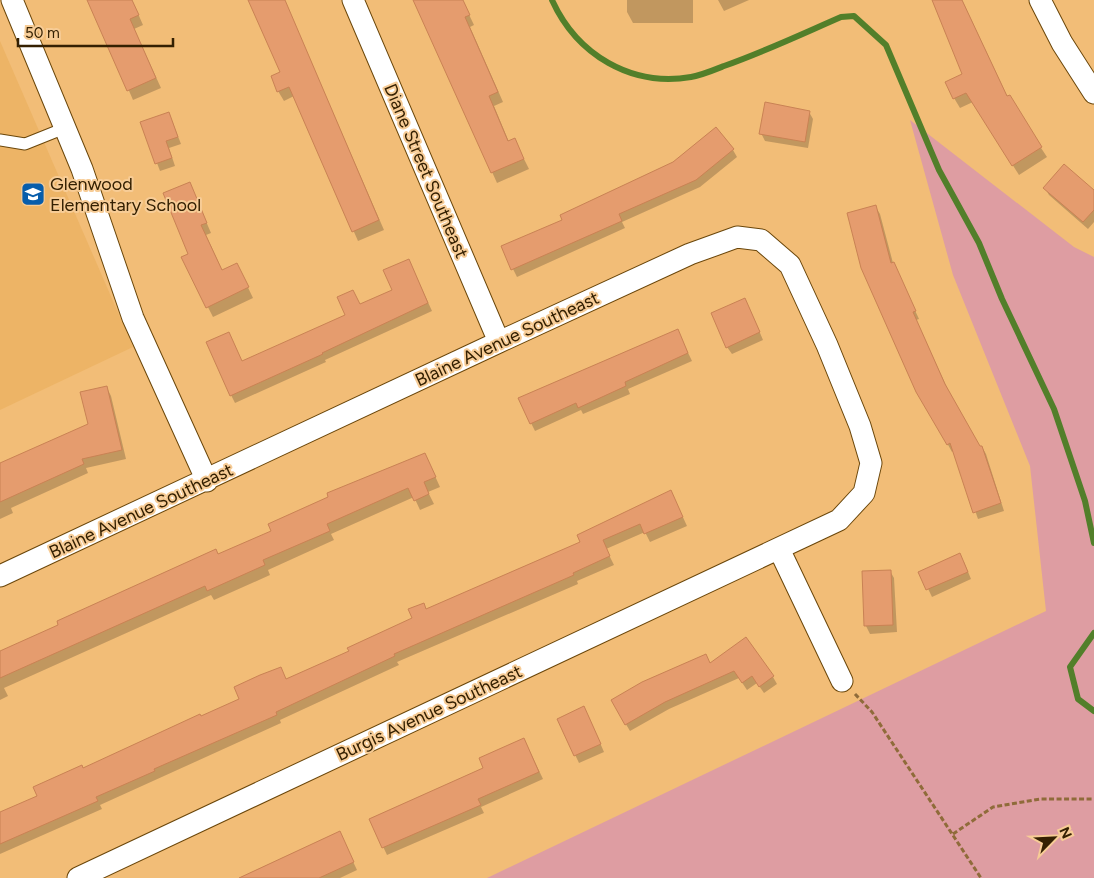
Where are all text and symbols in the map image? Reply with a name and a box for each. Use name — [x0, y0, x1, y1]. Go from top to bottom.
scale bar — [18, 15, 172, 47]
text: 50 m — [25, 24, 60, 42]
street label: Diane Street Southeast — [379, 80, 473, 262]
place label: Glenwood Elementary School — [50, 173, 201, 216]
school or university icon: Glenwood Elementary School — [20, 181, 46, 207]
street label: Blaine Avenue Southeast — [411, 287, 603, 391]
street label: Blaine Avenue Southeast — [45, 459, 237, 563]
street label: Burgis Avenue Southeast — [333, 660, 526, 766]
north arrow — [1029, 813, 1079, 863]
text: N — [1055, 825, 1075, 841]

